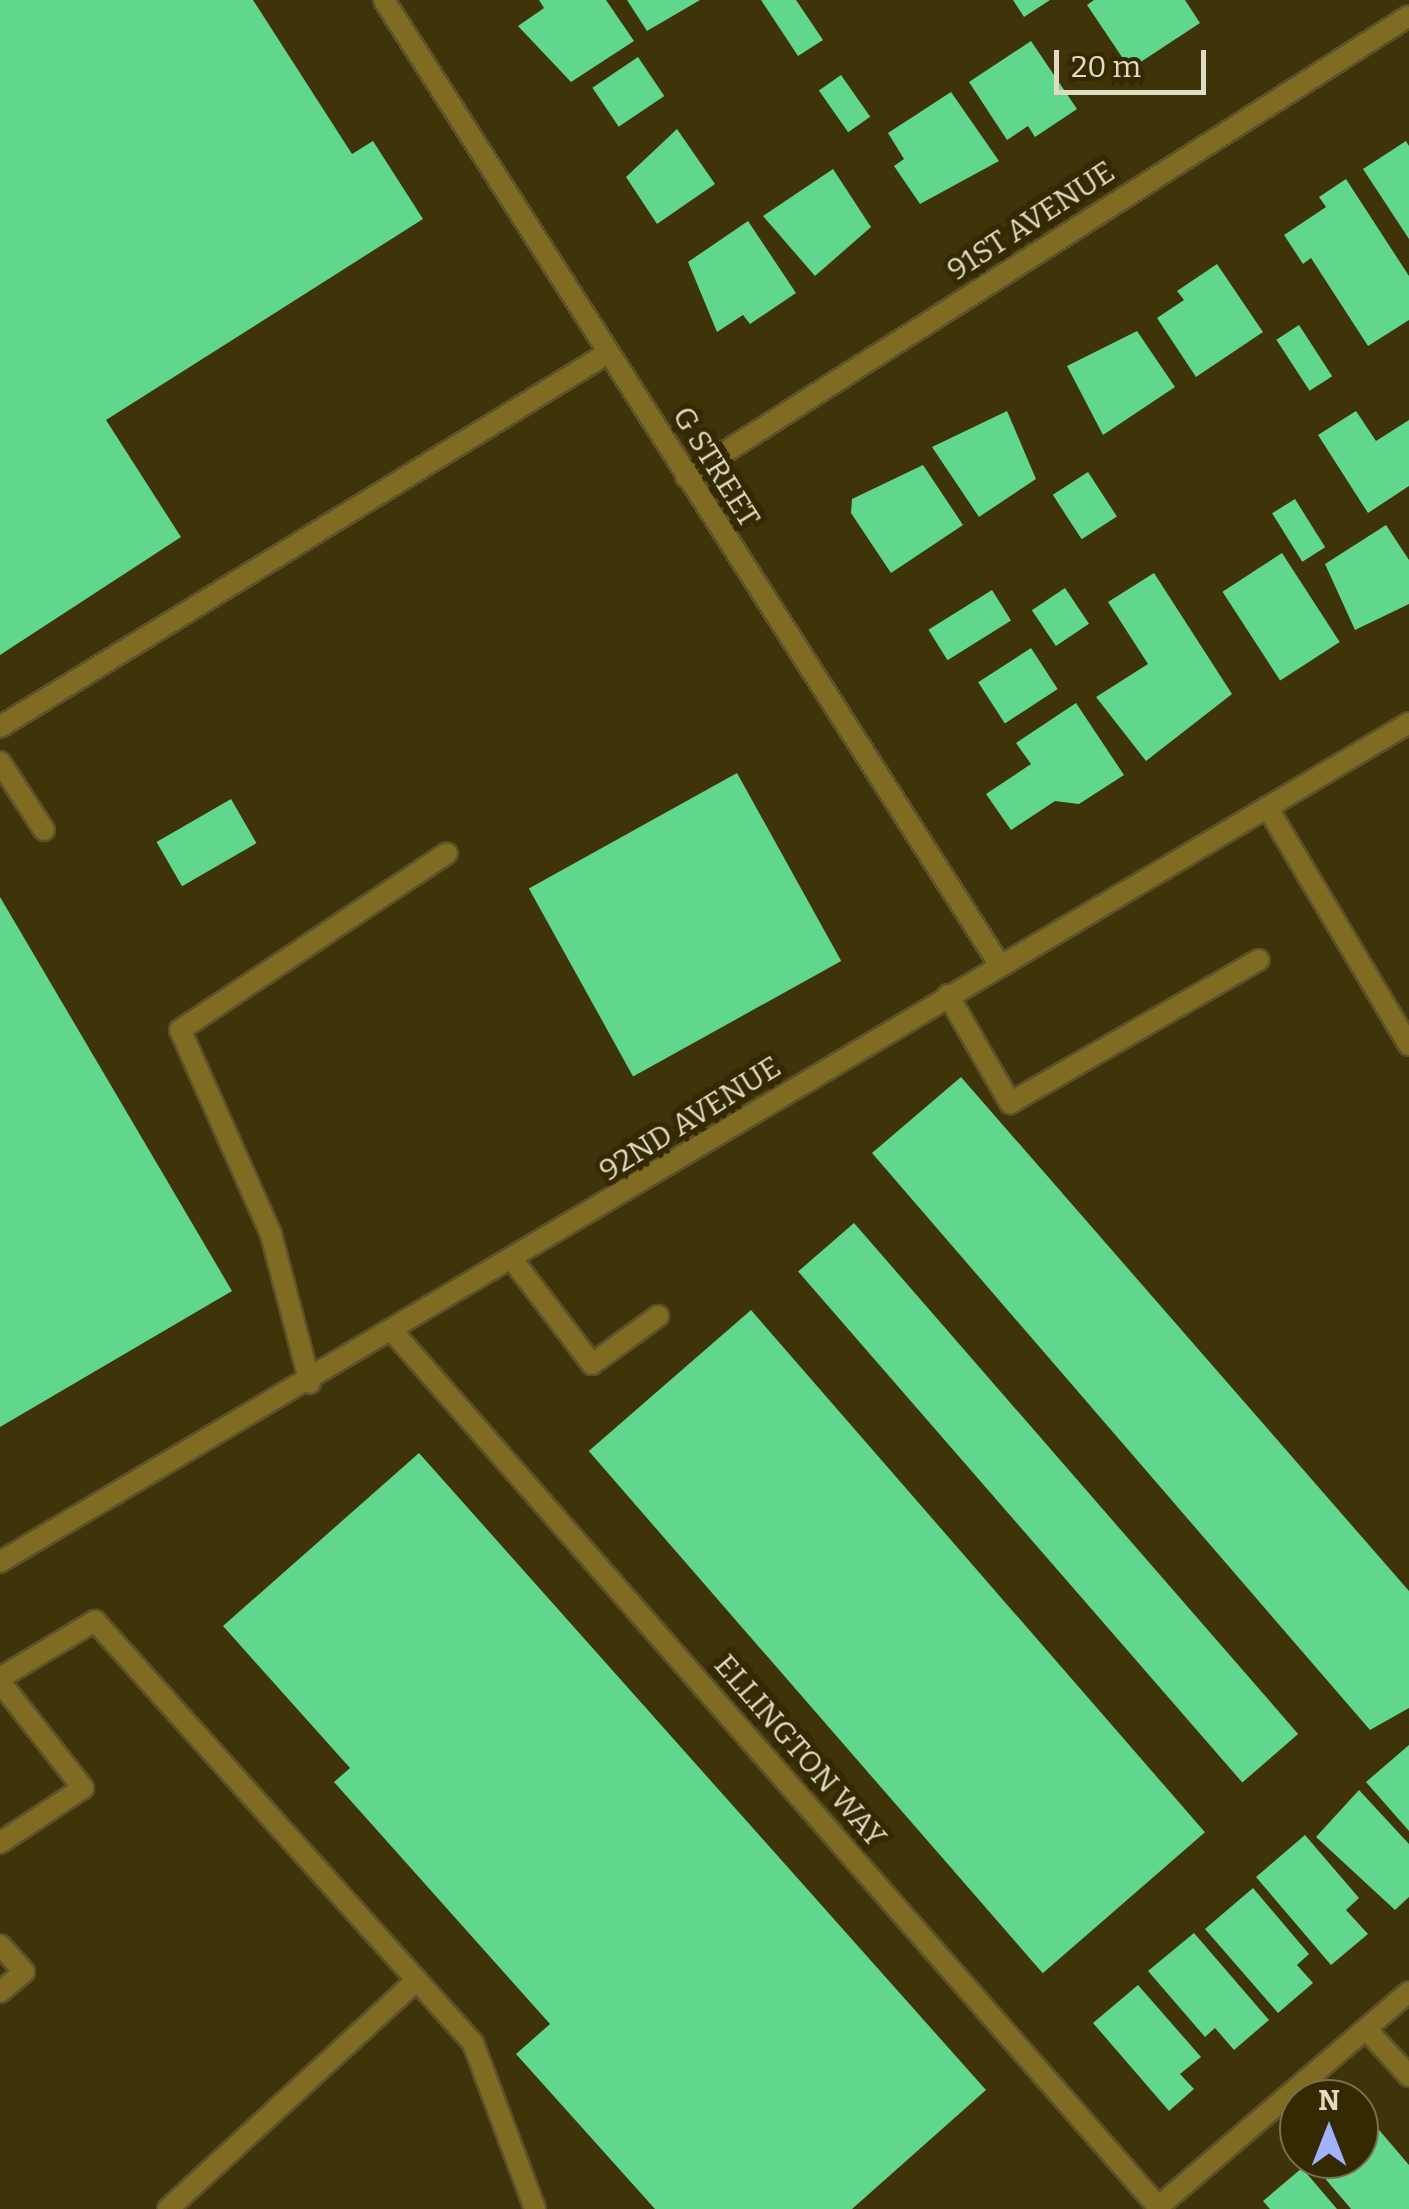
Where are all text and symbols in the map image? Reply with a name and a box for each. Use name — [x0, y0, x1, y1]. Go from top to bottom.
scale bar — [1059, 30, 1212, 92]
text: 20 m — [1071, 49, 1141, 85]
street label: 91ST AVENUE — [941, 154, 1121, 288]
street label: G STREET — [665, 400, 767, 534]
street label: 92ND AVENUE — [593, 1049, 787, 1189]
street label: ELLINGTON WAY — [707, 1647, 893, 1855]
north arrow — [1279, 2079, 1379, 2179]
text: N — [1318, 2084, 1340, 2117]

